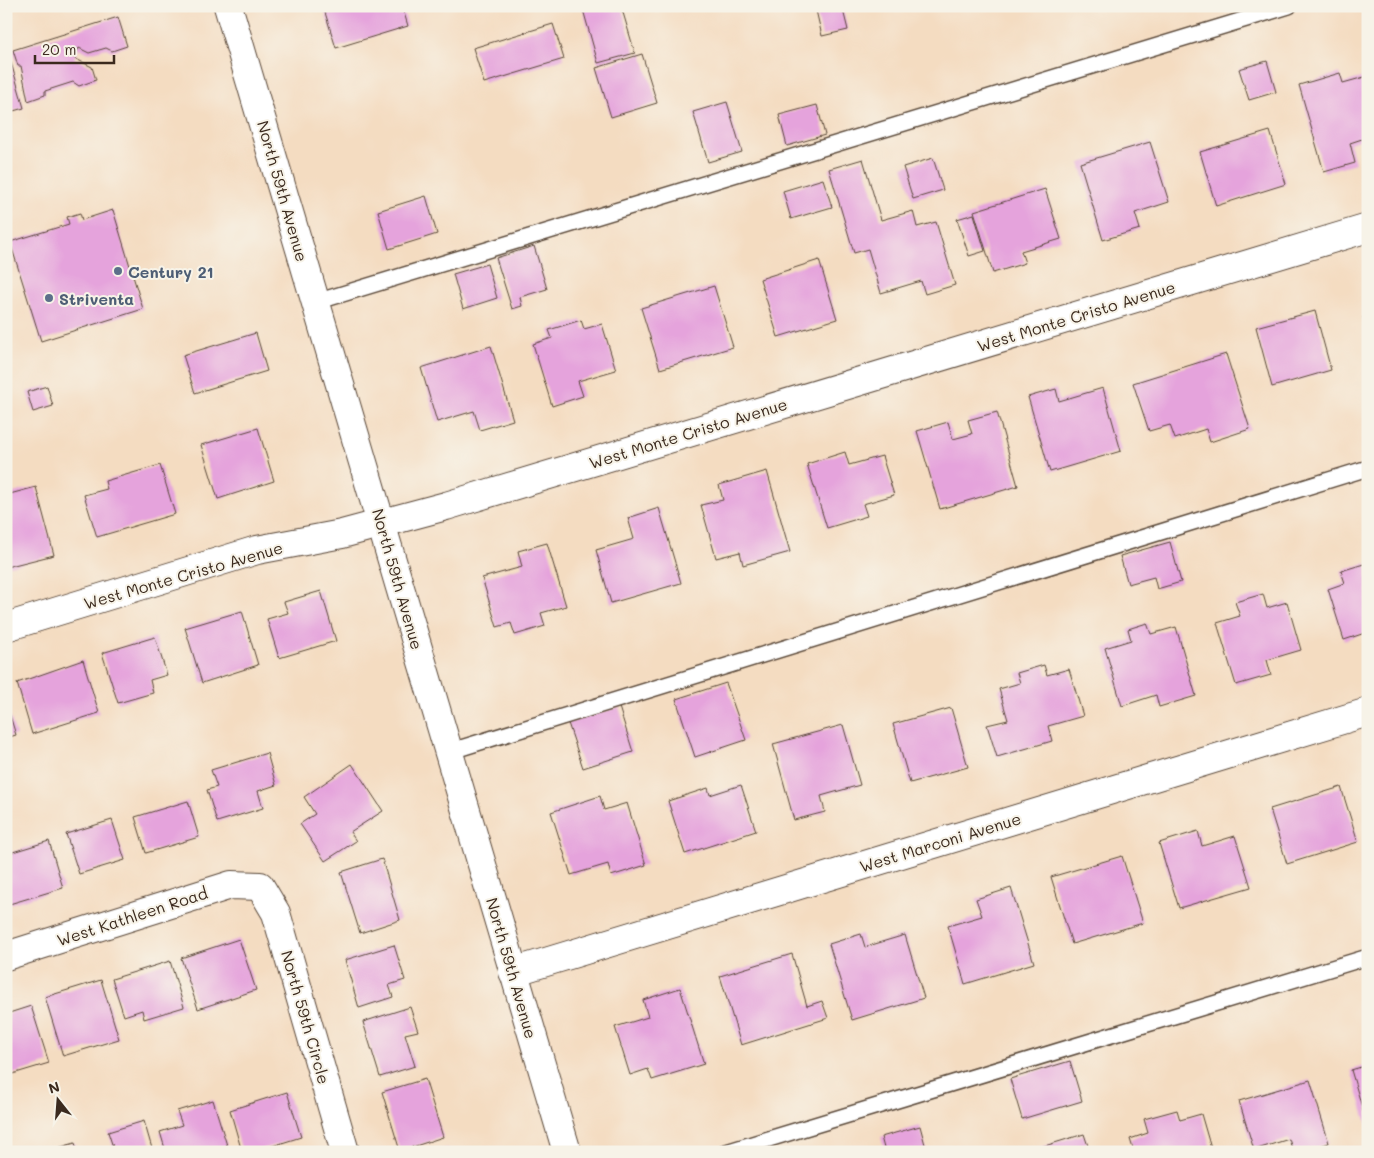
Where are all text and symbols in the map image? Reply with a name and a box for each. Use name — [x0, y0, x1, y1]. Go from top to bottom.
scale bar — [35, 32, 114, 64]
text: 20 m — [42, 39, 76, 59]
street label: North 59th Avenue — [253, 118, 313, 264]
place label: Century 21 — [128, 261, 214, 282]
marker: Century 21 — [112, 265, 124, 277]
street label: West Monte Cristo Avenue — [974, 276, 1178, 356]
place label: Striventa — [59, 288, 134, 309]
marker: Striventa — [43, 292, 55, 304]
street label: West Monte Cristo Avenue — [586, 393, 790, 473]
street label: North 59th Avenue — [368, 506, 428, 652]
street label: West Monte Cristo Avenue — [81, 536, 285, 614]
street label: West Marconi Avenue — [857, 807, 1023, 877]
street label: West Kathleen Road — [54, 882, 210, 950]
street label: North 59th Avenue — [482, 895, 542, 1041]
street label: North 59th Circle — [277, 948, 335, 1086]
north arrow — [32, 1076, 82, 1126]
text: N — [46, 1076, 62, 1098]

